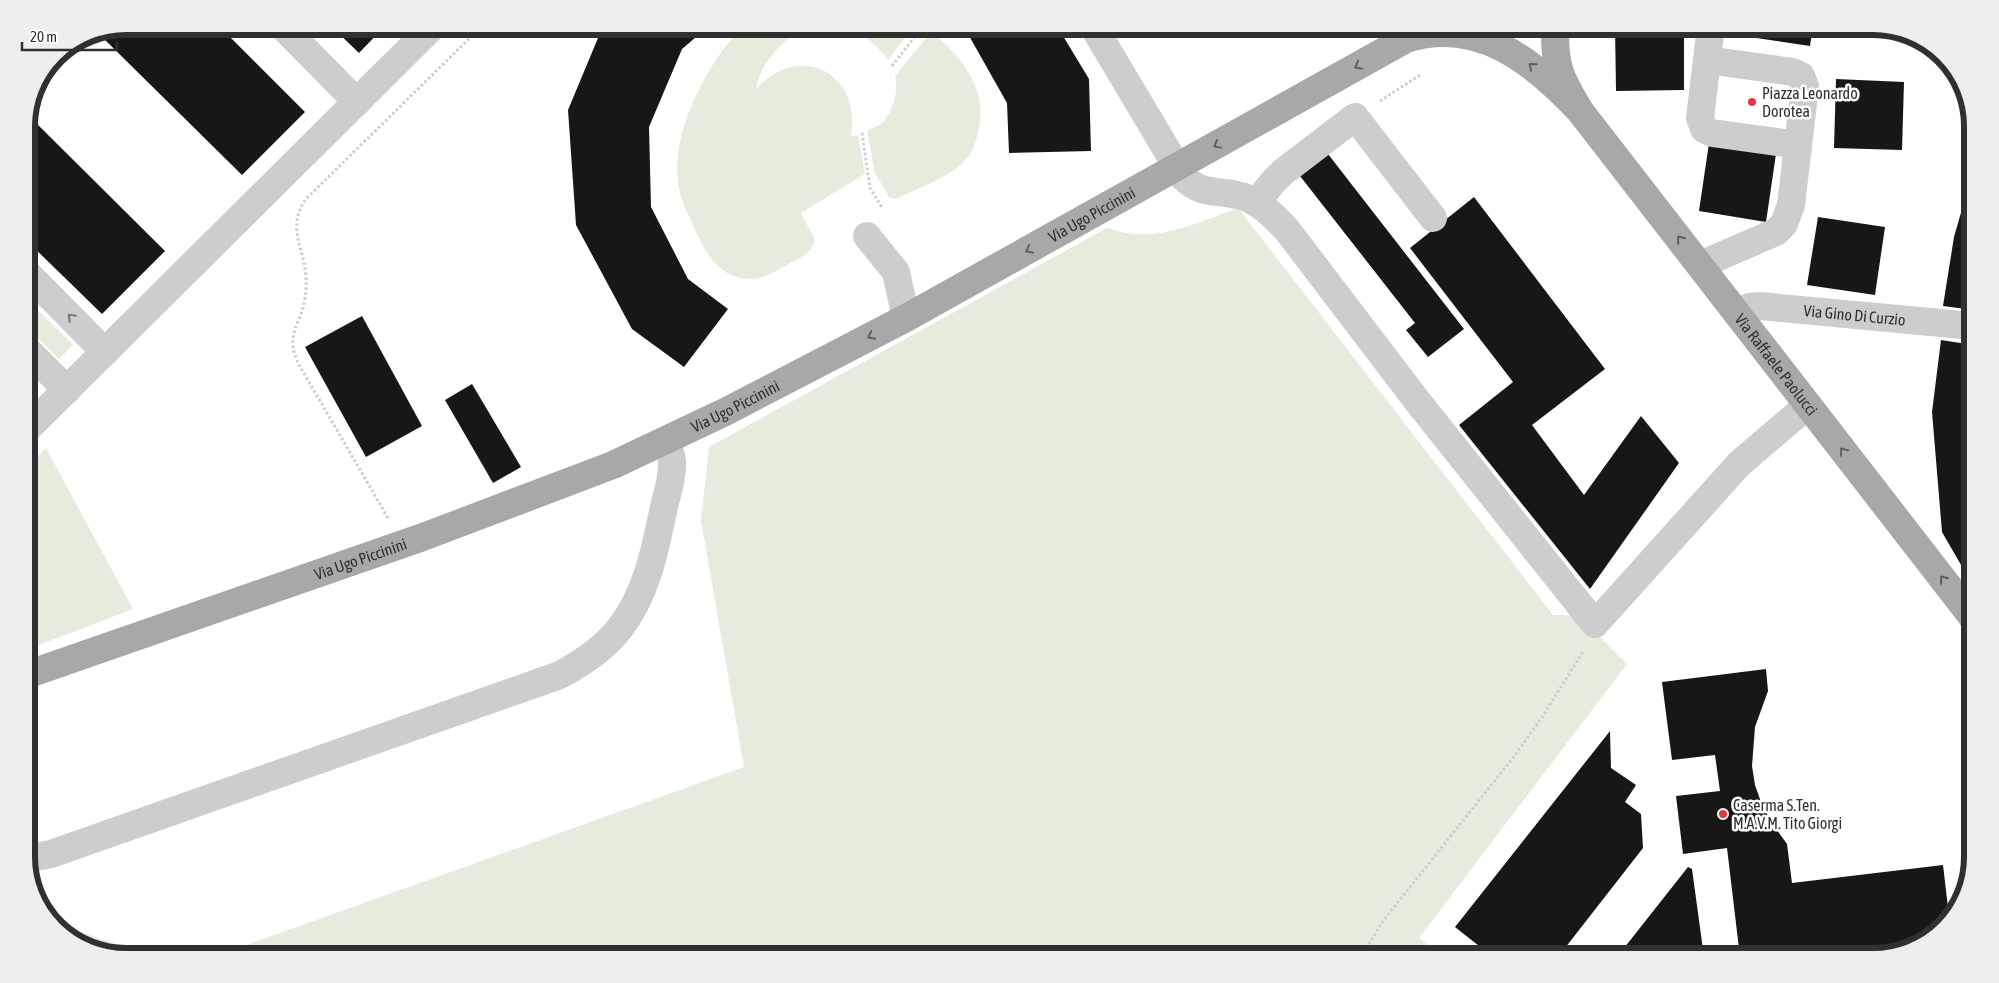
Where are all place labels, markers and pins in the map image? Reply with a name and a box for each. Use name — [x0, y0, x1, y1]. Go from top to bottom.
place label: Piazza Leonardo Dorotea — [1762, 84, 1858, 120]
marker: Piazza Leonardo Dorotea — [1746, 96, 1758, 108]
place label: Caserma S.Ten. M.A.V.M. Tito Giorgi — [1733, 796, 1842, 833]
marker: Caserma S.Ten. M.A.V.M. Tito Giorgi — [1717, 808, 1729, 820]

